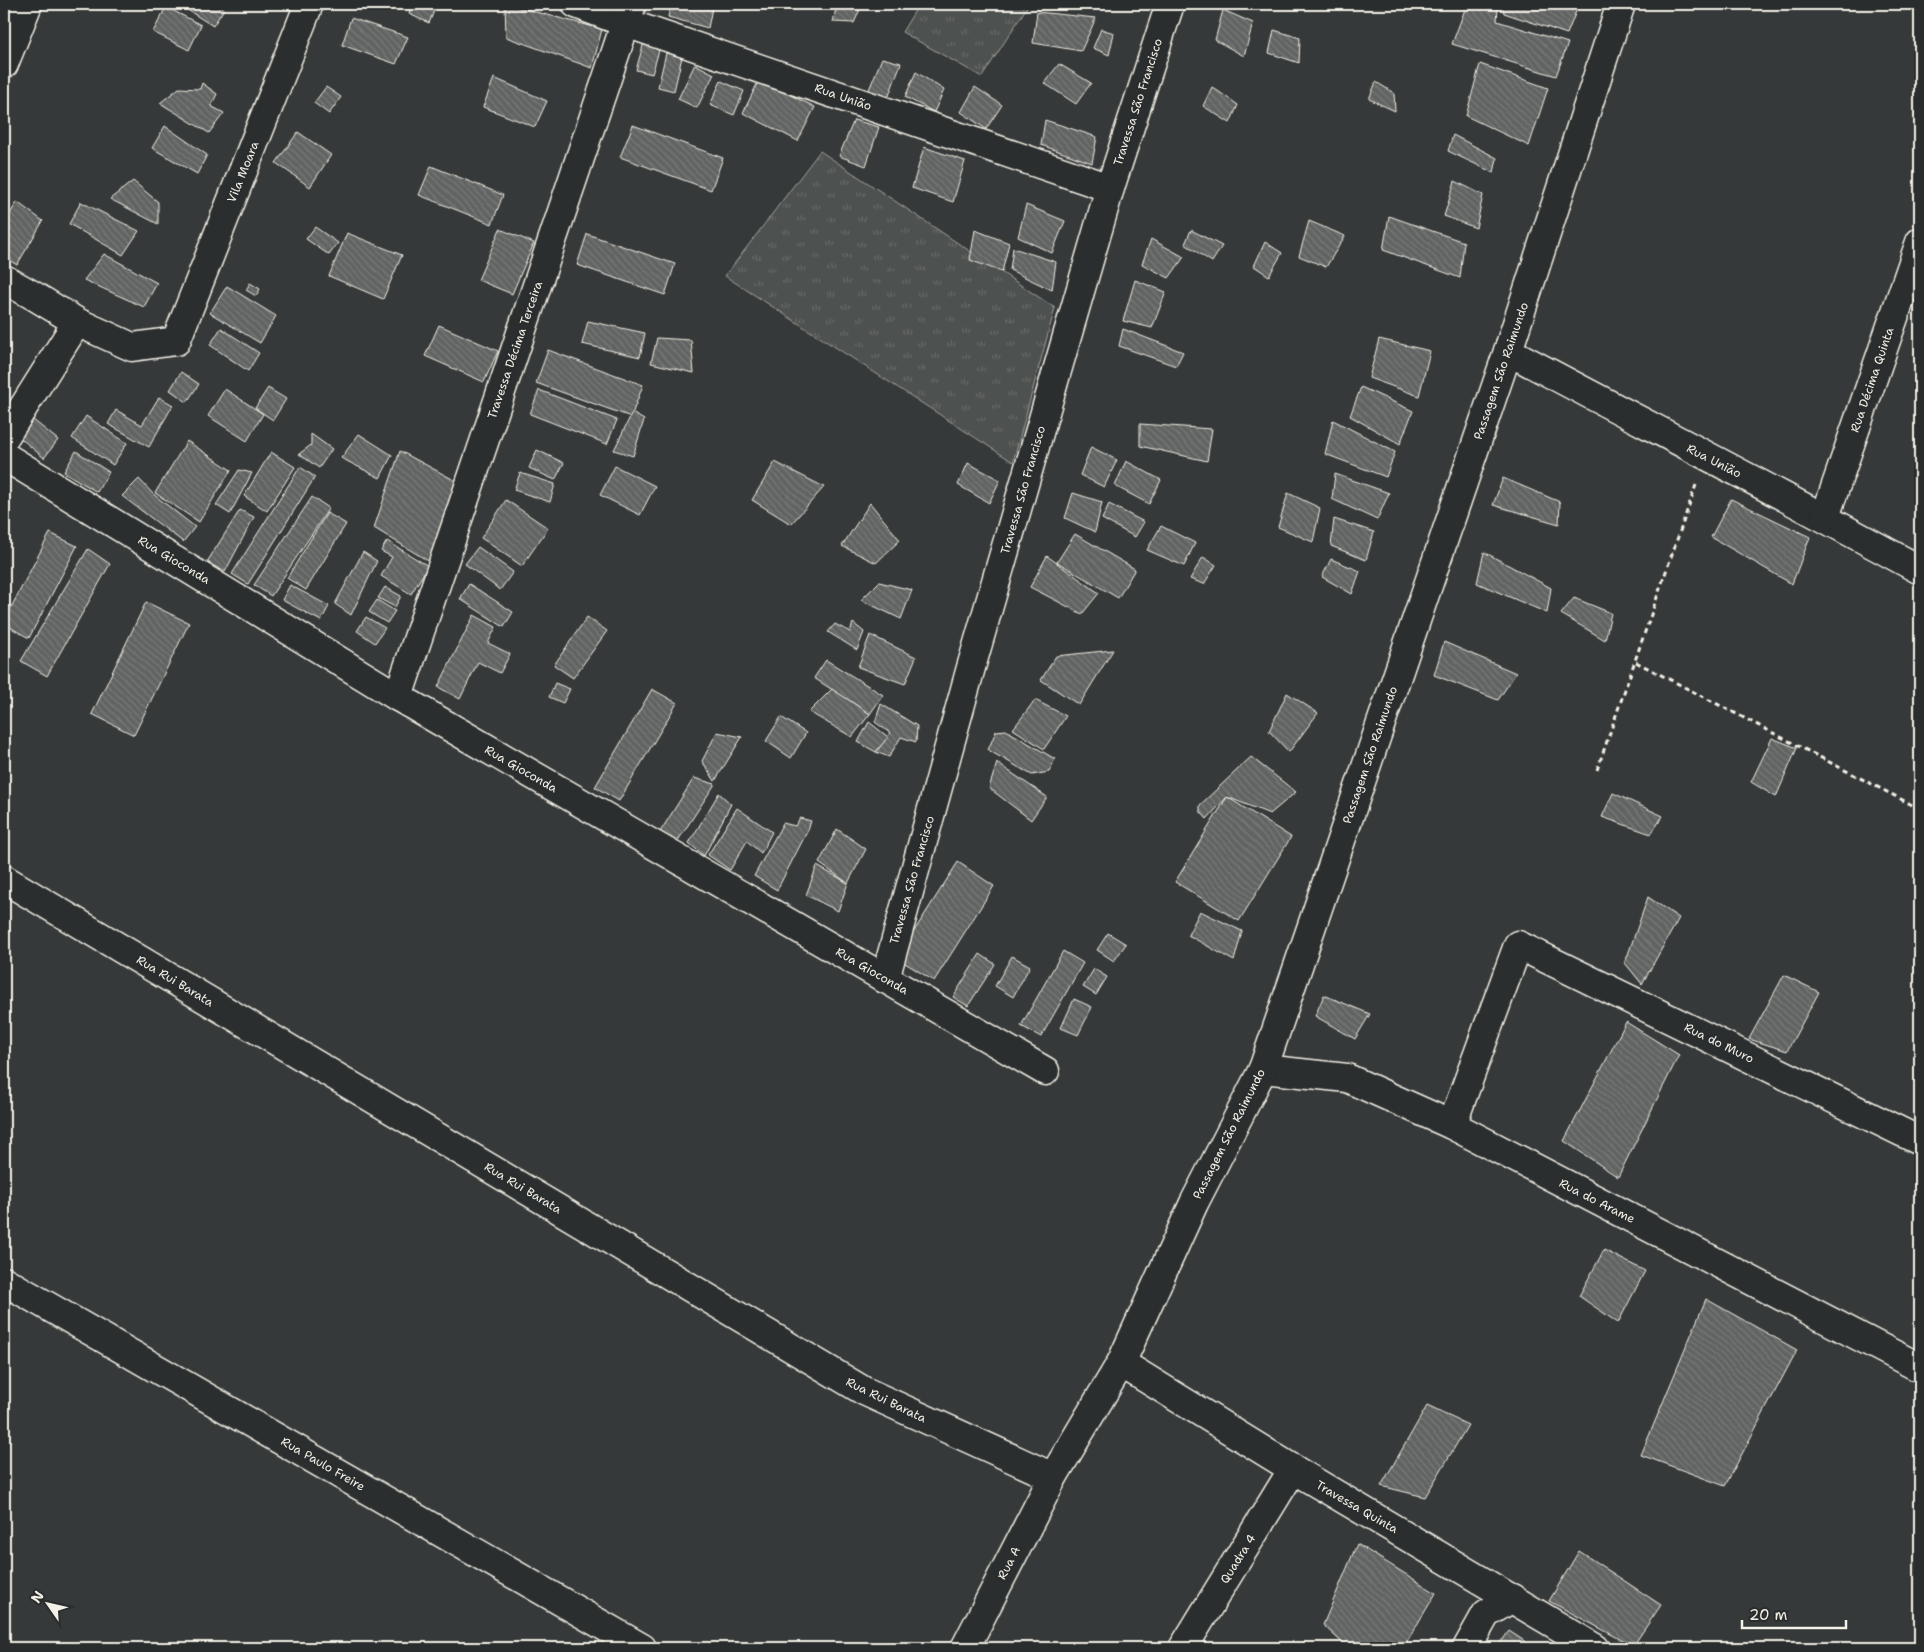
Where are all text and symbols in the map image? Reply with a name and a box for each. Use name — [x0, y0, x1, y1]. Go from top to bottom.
street label: Travessa São Francisco — [1110, 36, 1166, 168]
street label: Rua União — [812, 80, 874, 114]
street label: Vila Moara — [223, 138, 263, 205]
street label: Travessa Décima Terceira — [484, 278, 546, 421]
street label: Passagem São Raimundo — [1470, 300, 1532, 442]
street label: Rua Décima Quinta — [1847, 325, 1898, 435]
street label: Travessa São Francisco — [997, 424, 1049, 556]
street label: Rua União — [1684, 440, 1744, 482]
street label: Rua Gioconda — [135, 532, 213, 588]
street label: Passagem São Raimundo — [1339, 684, 1401, 826]
street label: Rua Gioconda — [482, 742, 561, 797]
street label: Travessa São Francisco — [886, 814, 938, 946]
street label: Rua Gioconda — [833, 944, 912, 999]
street label: Rua Rui Barata — [133, 952, 217, 1011]
street label: Rua do Muro — [1681, 1019, 1757, 1067]
street label: Passagem São Raimundo — [1189, 1066, 1269, 1202]
street label: Rua Rui Barata — [481, 1159, 565, 1218]
street label: Rua do Arame — [1556, 1175, 1638, 1227]
street label: Rua Rui Barata — [843, 1374, 929, 1427]
street label: Rua Paulo Freire — [278, 1433, 368, 1495]
street label: Travessa Quinta — [1313, 1477, 1402, 1537]
street label: Quadra 4 — [1217, 1531, 1259, 1587]
street label: Rua A — [994, 1543, 1024, 1582]
north arrow — [22, 1580, 72, 1630]
text: N — [27, 1587, 48, 1606]
scale bar — [1742, 1597, 1845, 1629]
text: 20 m — [1749, 1605, 1788, 1625]

